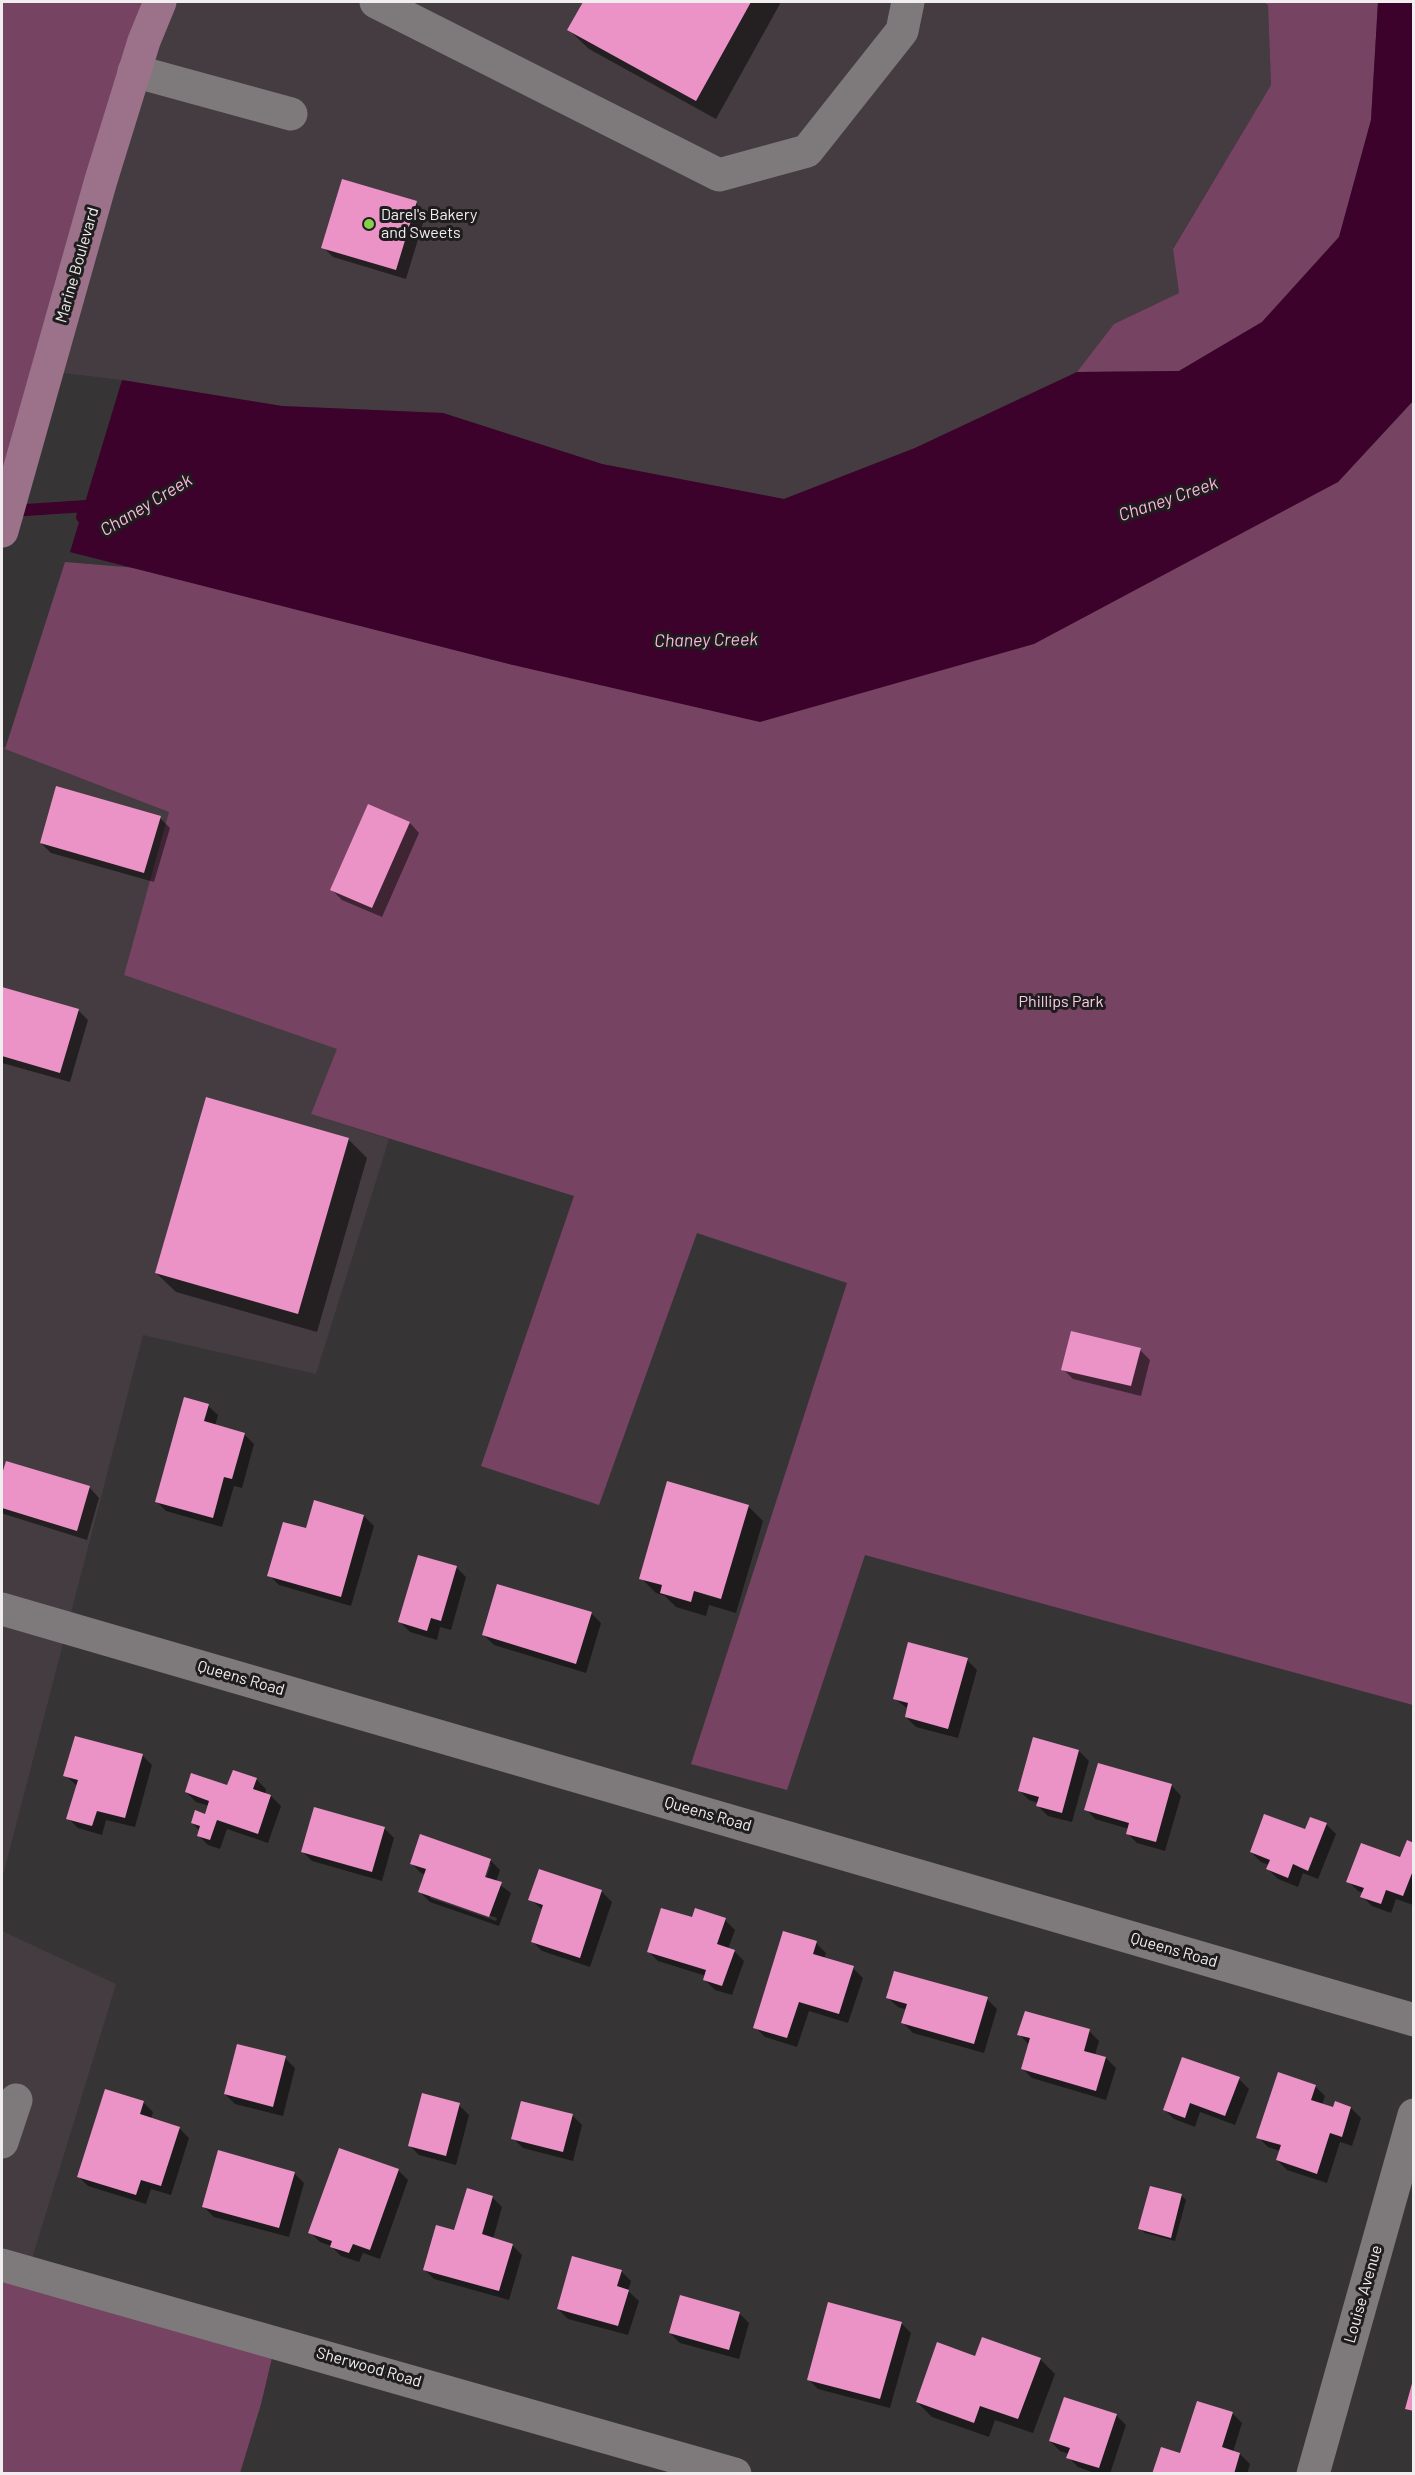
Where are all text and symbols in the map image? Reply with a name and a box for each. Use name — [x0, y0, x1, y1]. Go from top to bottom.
street label: Marine Boulevard — [51, 205, 103, 325]
place label: Darel's Bakery and Sweets — [381, 205, 477, 243]
marker: Darel's Bakery and Sweets — [362, 217, 376, 231]
water label: Chaney Creek — [96, 469, 196, 541]
water label: Chaney Creek — [1115, 472, 1221, 526]
water label: Chaney Creek — [654, 628, 758, 652]
park label: Phillips Park — [1019, 992, 1103, 1012]
street label: Queens Road — [195, 1656, 287, 1700]
street label: Queens Road — [662, 1792, 754, 1836]
street label: Queens Road — [1128, 1928, 1220, 1972]
street label: Louise Avenue — [1340, 2243, 1386, 2345]
street label: Sherwood Road — [314, 2343, 424, 2391]

